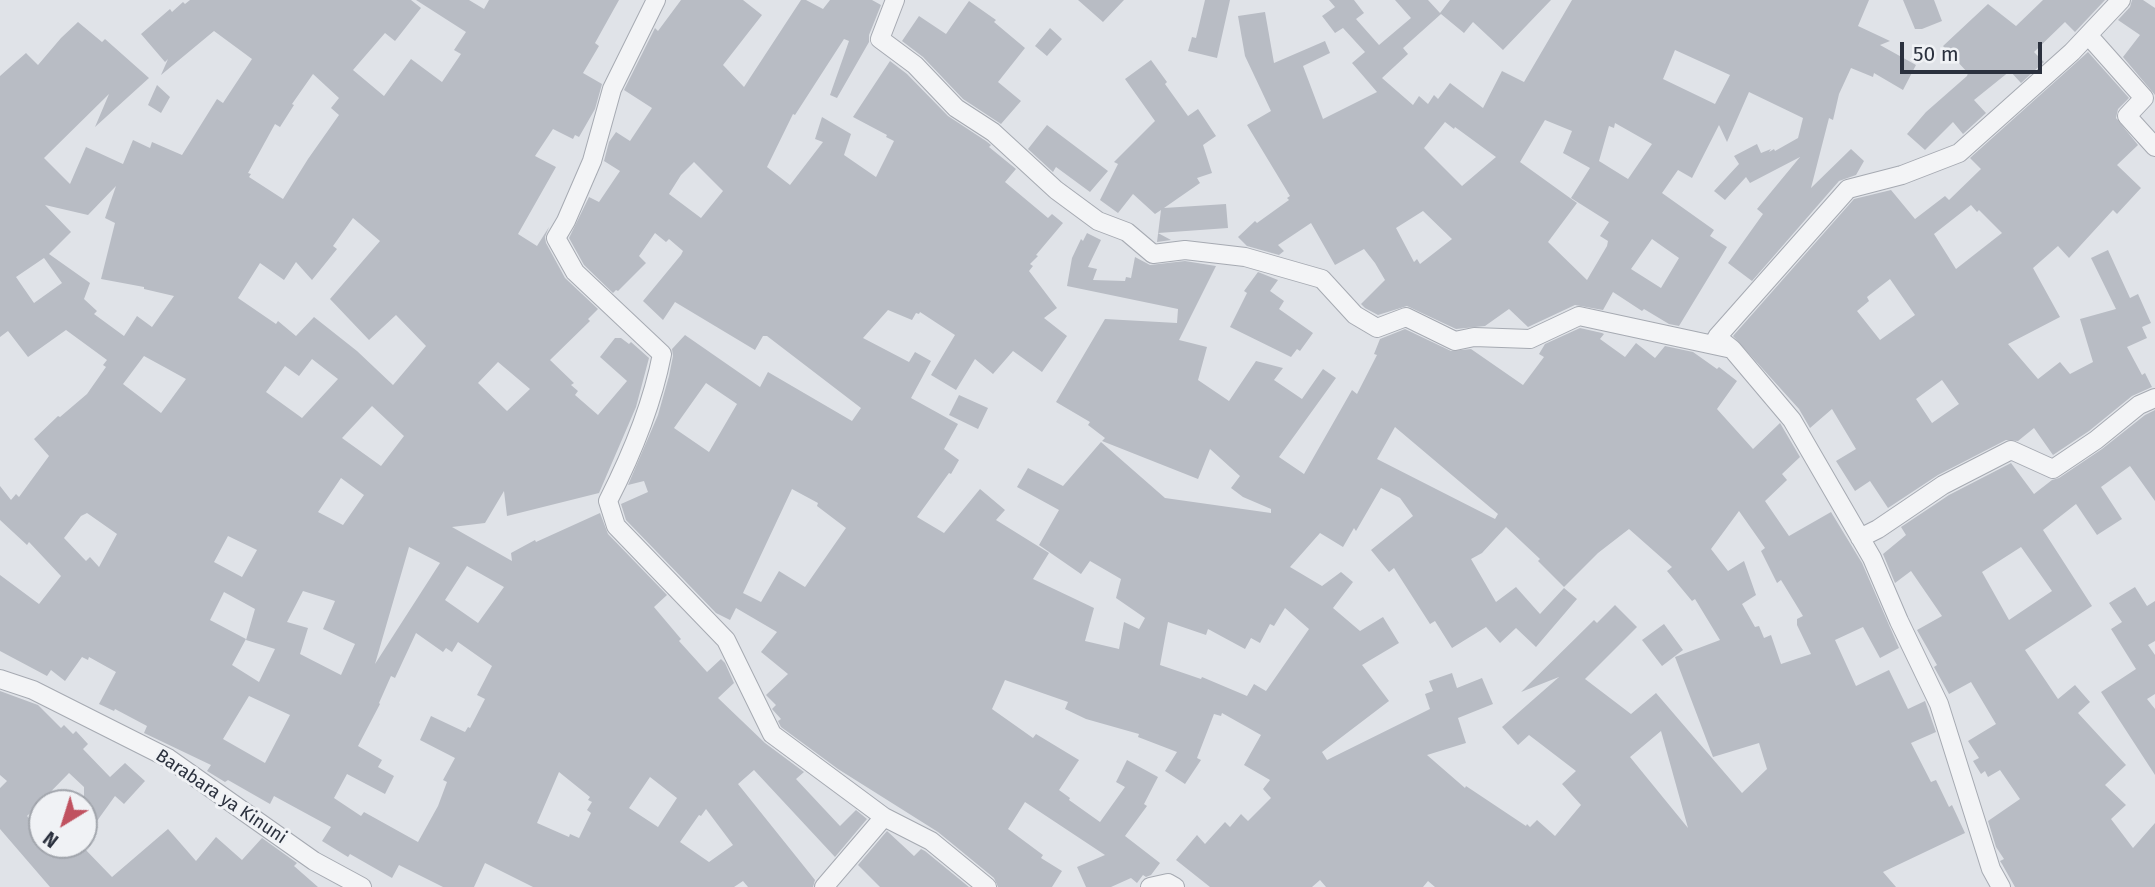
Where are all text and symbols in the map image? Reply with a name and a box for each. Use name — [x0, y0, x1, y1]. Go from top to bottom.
scale bar — [1903, 28, 2045, 72]
text: 50 m — [1913, 41, 1959, 67]
street label: Barabara ya Kinuni — [151, 745, 291, 849]
north arrow — [28, 789, 98, 859]
text: N — [39, 826, 63, 852]

